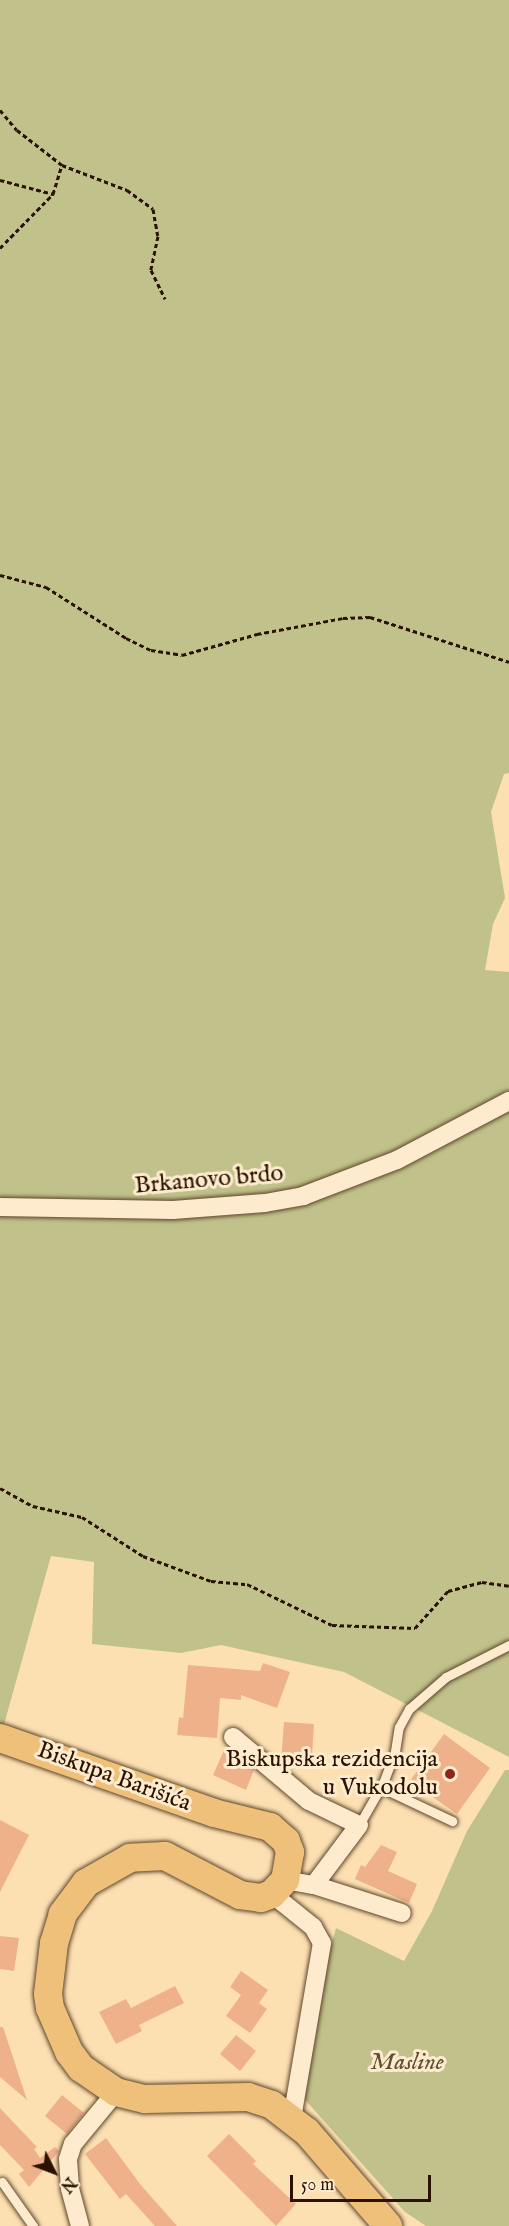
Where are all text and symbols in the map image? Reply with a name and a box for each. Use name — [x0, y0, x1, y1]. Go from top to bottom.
street label: Brkanovo brdo — [133, 1159, 285, 1201]
street label: Biskupa Barišića — [33, 1736, 195, 1818]
place label: Biskupska rezidencija u Vukodolu — [226, 1746, 438, 1802]
marker: Biskupska rezidencija u Vukodolu — [443, 1767, 457, 1781]
park label: Masline — [370, 2049, 444, 2077]
north arrow — [24, 2142, 84, 2202]
scale bar — [293, 2163, 434, 2201]
text: N — [55, 2172, 79, 2196]
text: 50 m — [301, 2174, 334, 2197]

